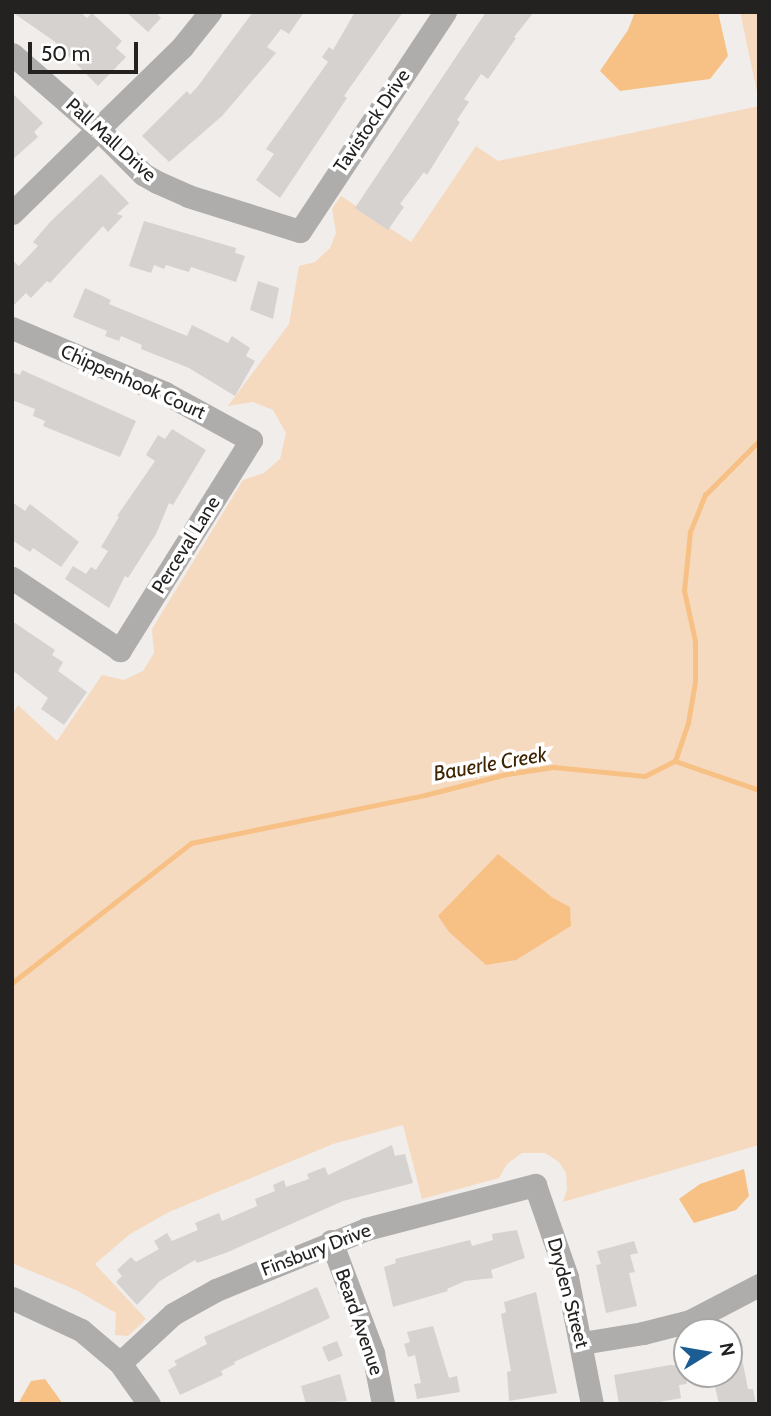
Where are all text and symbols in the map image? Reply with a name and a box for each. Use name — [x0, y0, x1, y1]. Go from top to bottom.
scale bar — [32, 28, 142, 72]
text: 50 m — [41, 41, 90, 66]
street label: Tavistock Drive — [329, 65, 415, 177]
street label: Pall Mall Drive — [61, 94, 161, 186]
street label: Chippenhook Court — [57, 340, 209, 424]
street label: Perceval Lane — [147, 492, 225, 598]
water label: Bauerle Creek — [431, 742, 549, 786]
street label: Finsbury Drive — [258, 1219, 374, 1281]
street label: Dryden Street — [542, 1235, 594, 1351]
street label: Beard Avenue — [330, 1266, 388, 1378]
north arrow — [673, 1318, 743, 1388]
text: N — [715, 1340, 740, 1358]

